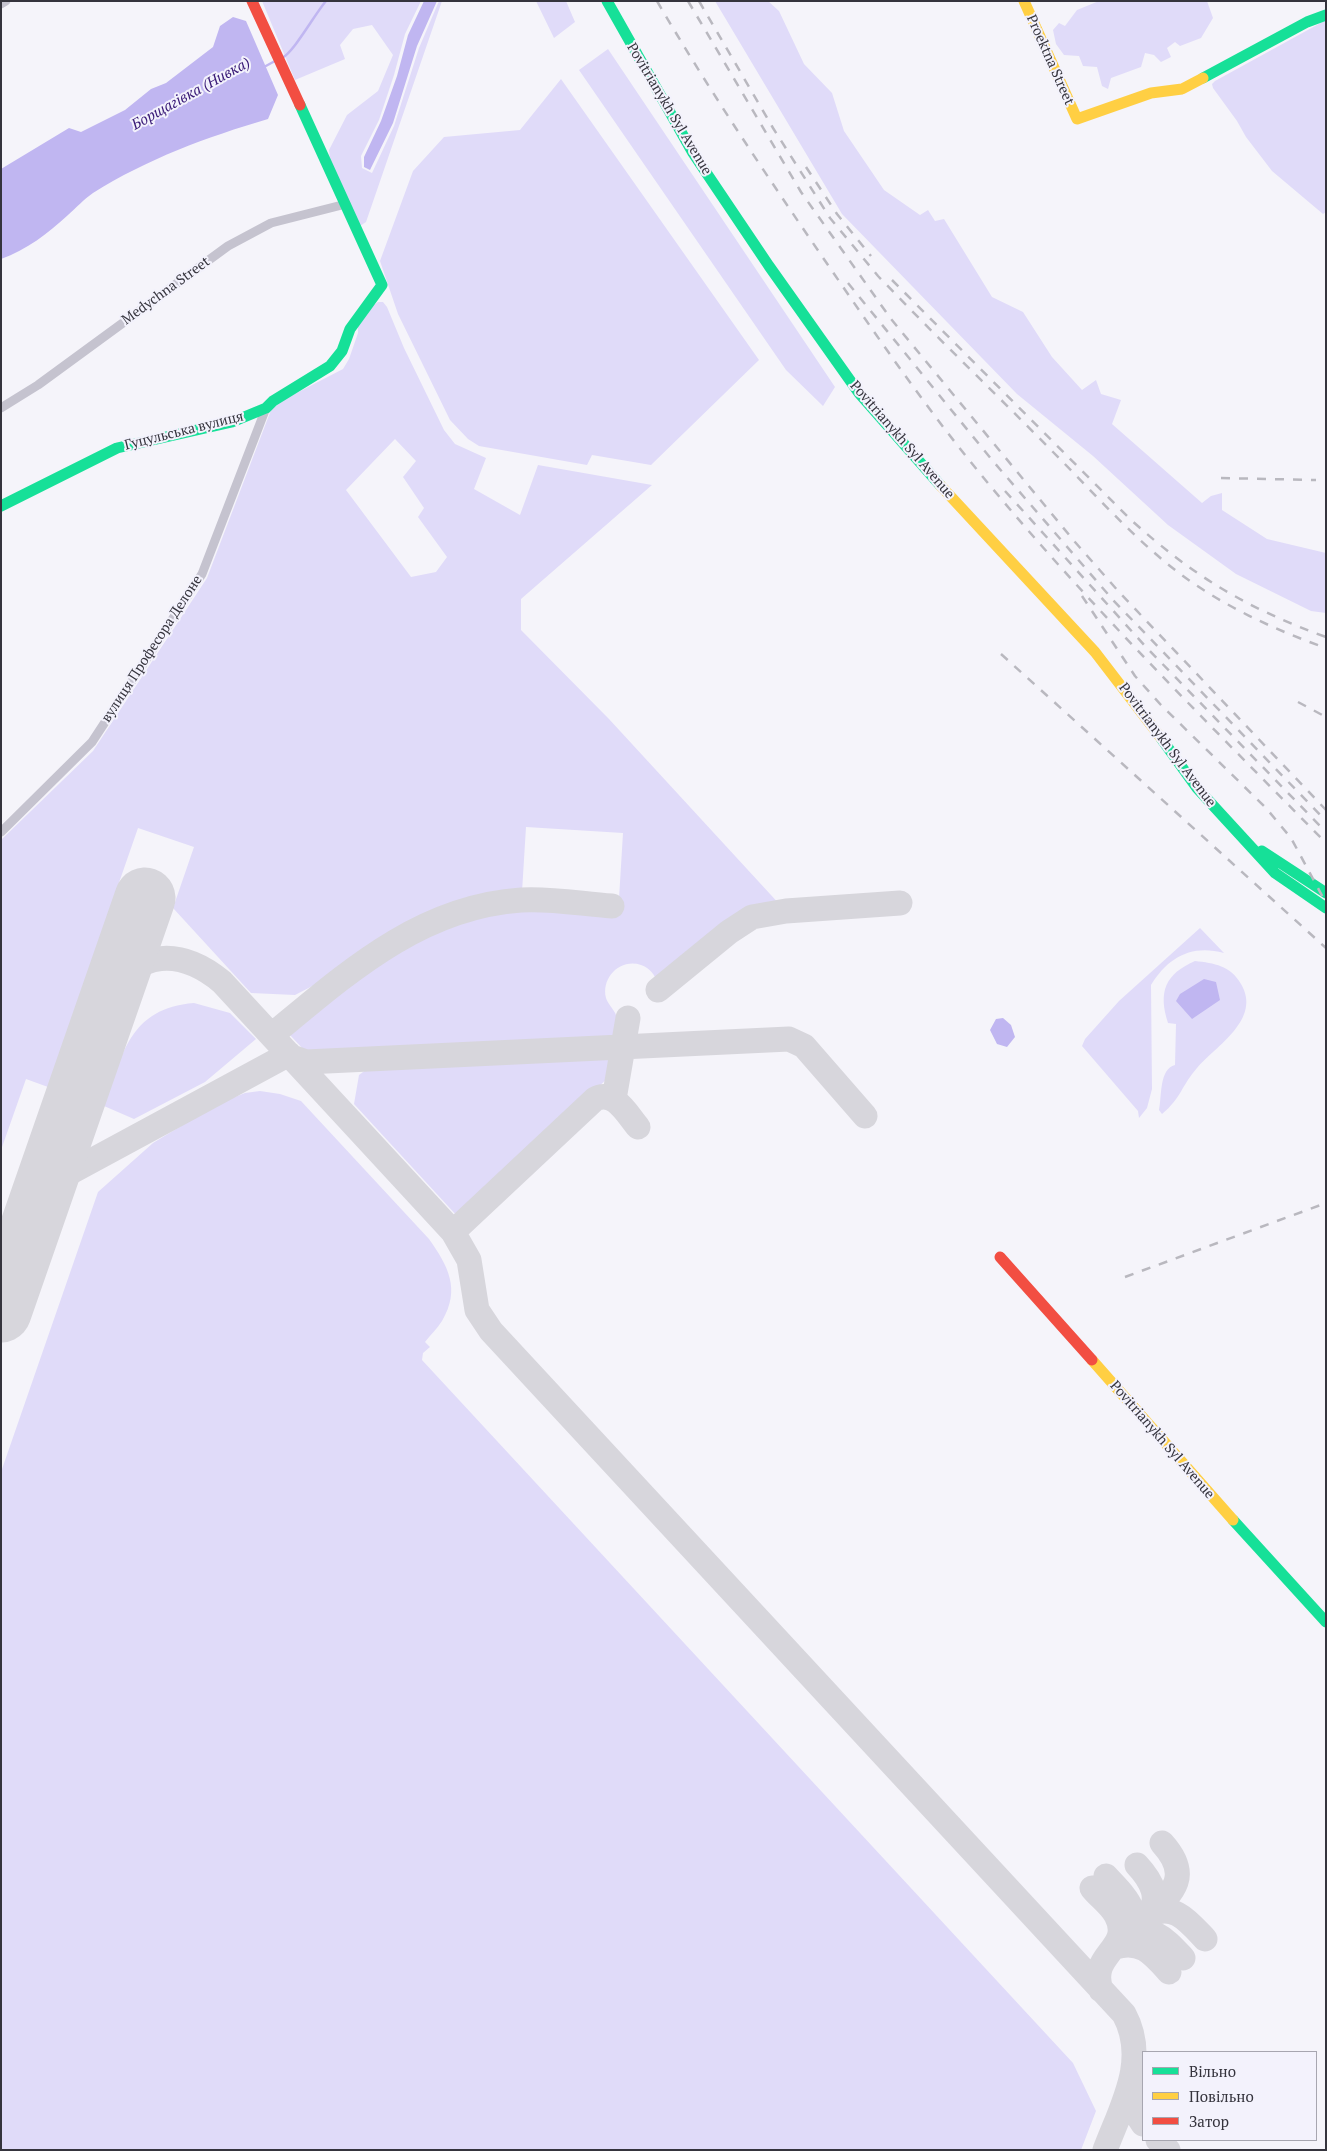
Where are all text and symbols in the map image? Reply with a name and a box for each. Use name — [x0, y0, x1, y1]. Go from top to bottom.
street label: Proektna Street — [1023, 12, 1077, 108]
street label: Povitrianykh Syl Avenue — [623, 40, 715, 178]
water label: Борщагівка (Нивка) — [129, 54, 253, 134]
street label: Medychna Street — [119, 253, 213, 329]
street label: Povitrianykh Syl Avenue — [846, 378, 958, 502]
street label: Гуцульська вулиця — [123, 408, 245, 454]
street label: вулиця Професора Делоне — [98, 572, 206, 726]
street label: Povitrianykh Syl Avenue — [1115, 680, 1219, 810]
street label: Povitrianykh Syl Avenue — [1106, 1378, 1218, 1502]
legend — [1142, 2051, 1317, 2141]
text: Вільно — [1189, 2061, 1236, 2081]
text: Повільно — [1189, 2086, 1254, 2106]
text: Затор — [1189, 2111, 1229, 2131]

